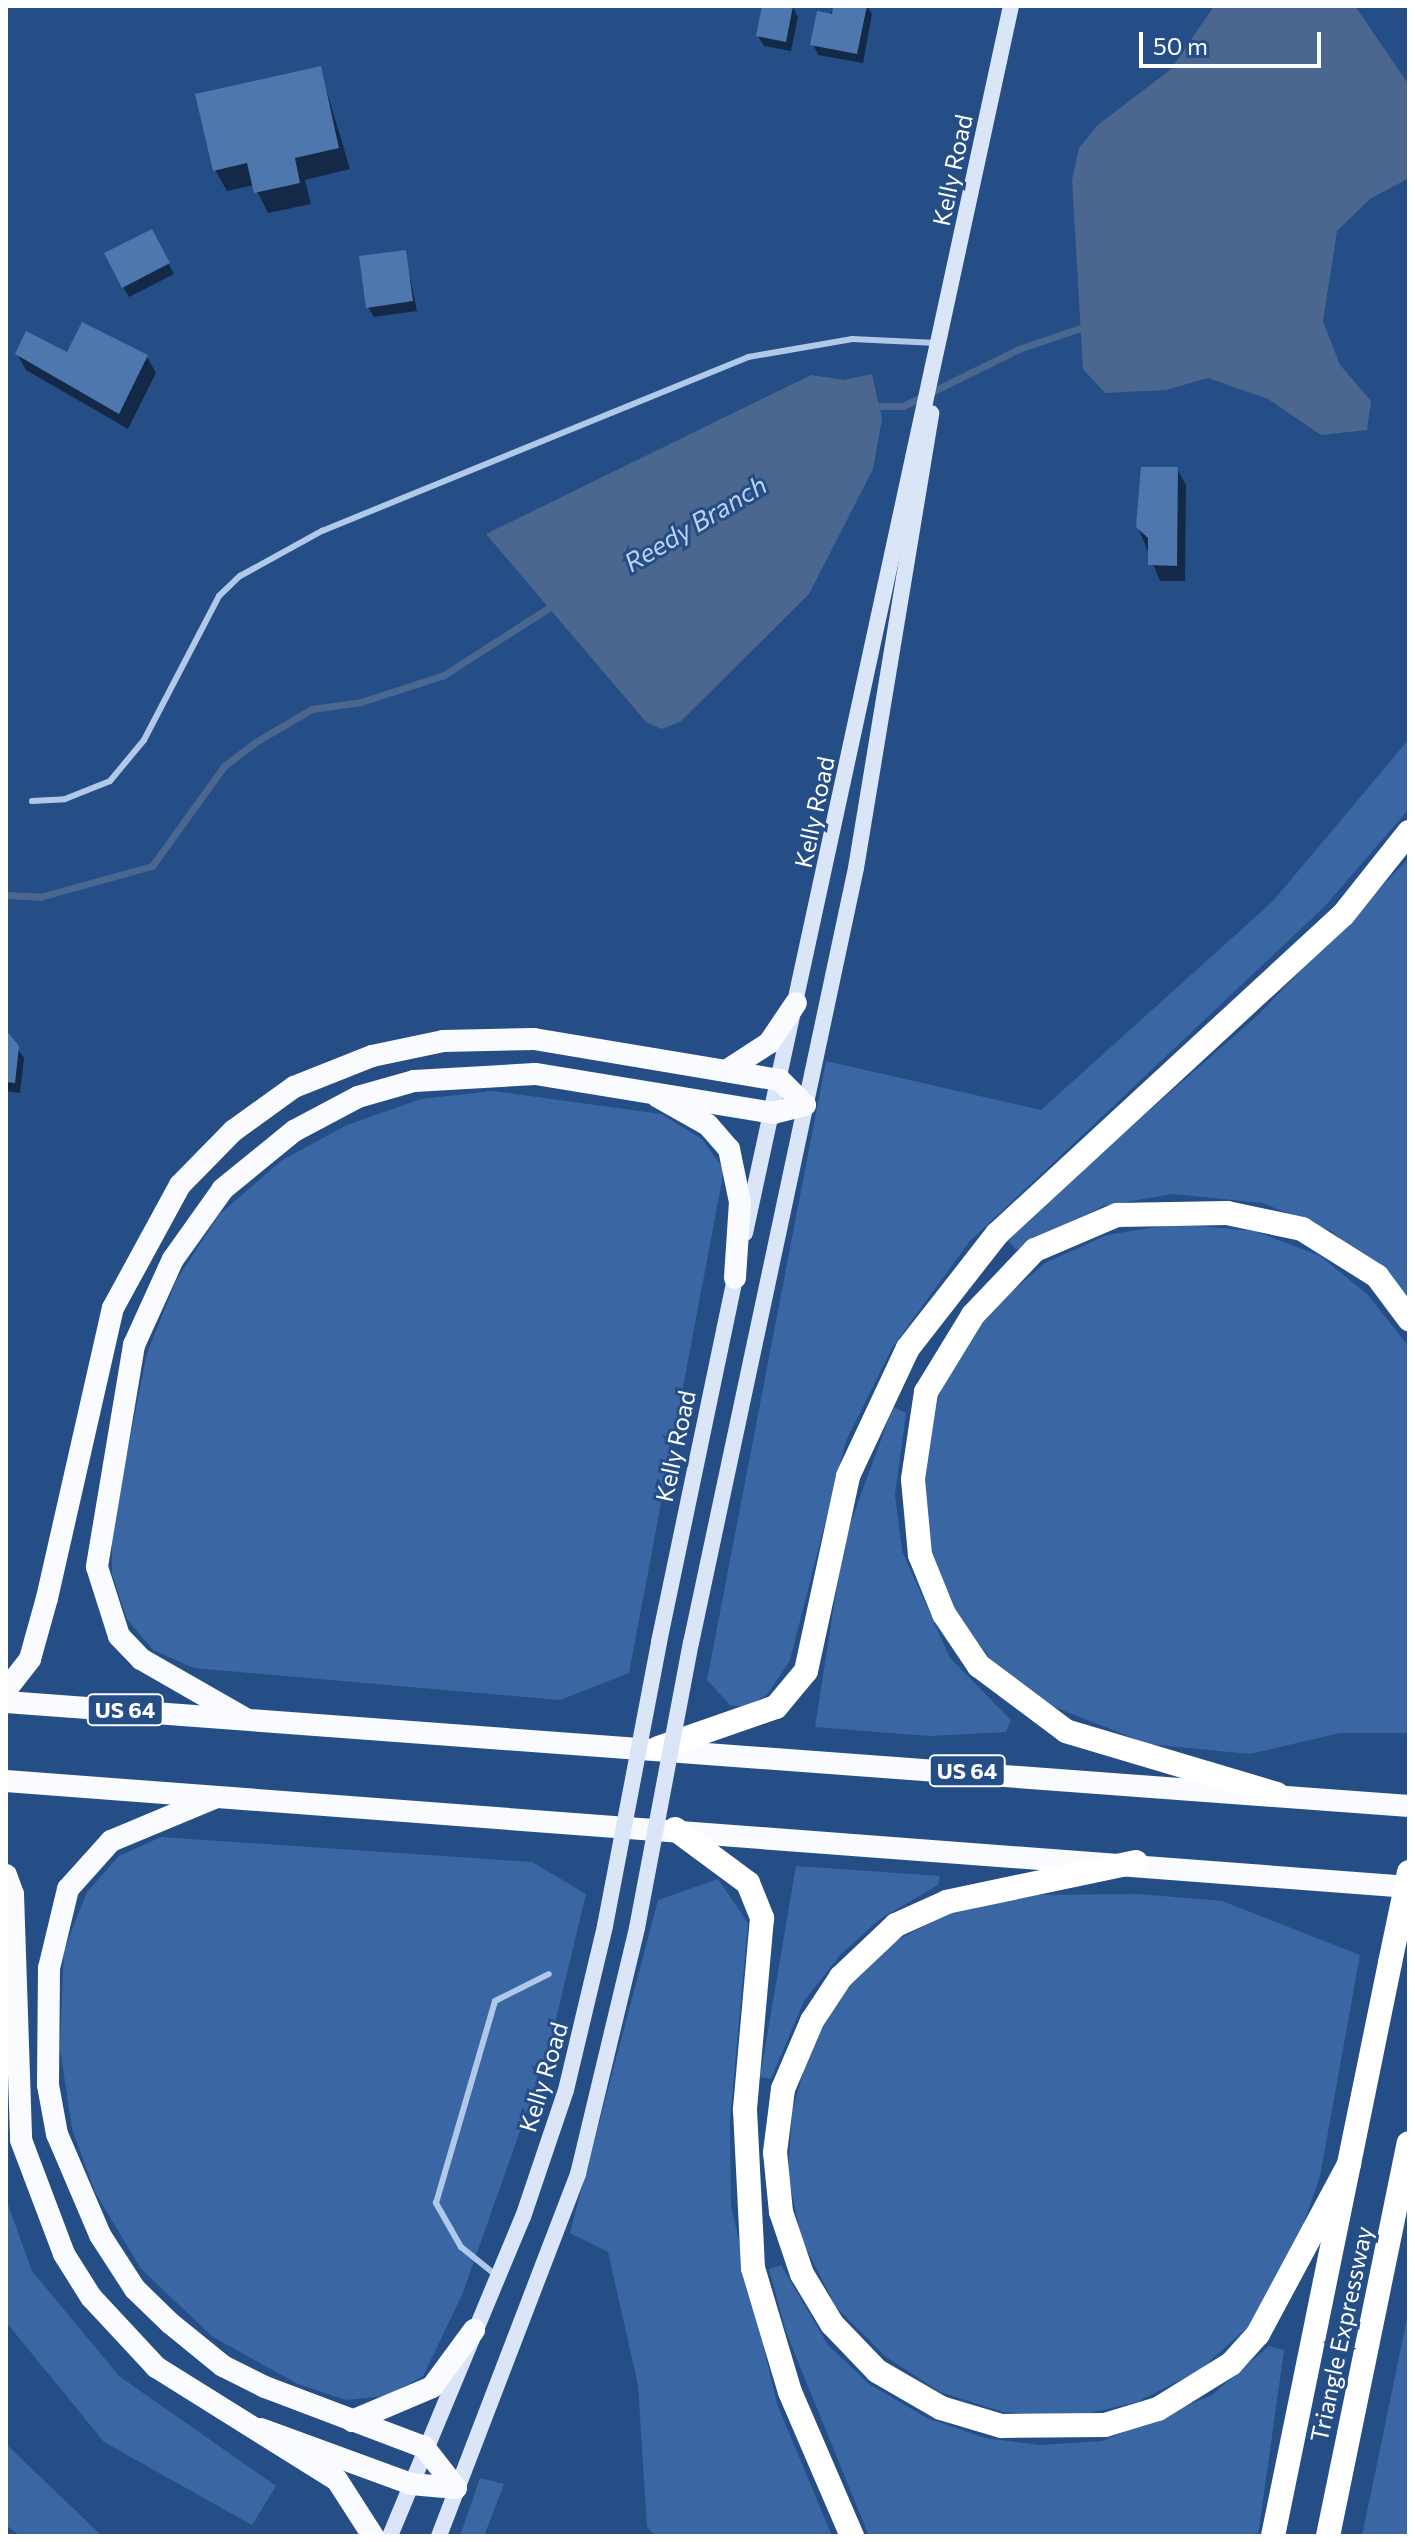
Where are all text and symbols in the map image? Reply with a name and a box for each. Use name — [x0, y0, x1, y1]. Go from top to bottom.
scale bar — [1143, 16, 1325, 66]
text: 50 m — [1153, 31, 1208, 60]
street label: Kelly Road — [926, 112, 978, 228]
water label: Reedy Branch — [618, 468, 772, 578]
street label: Kelly Road — [788, 754, 840, 870]
street label: Kelly Road — [649, 1388, 701, 1504]
road number: US 64 — [85, 1692, 165, 1728]
road number: US 64 — [927, 1753, 1007, 1789]
street label: Kelly Road — [513, 2019, 573, 2135]
street label: Triangle Expressway — [1304, 2223, 1378, 2445]

